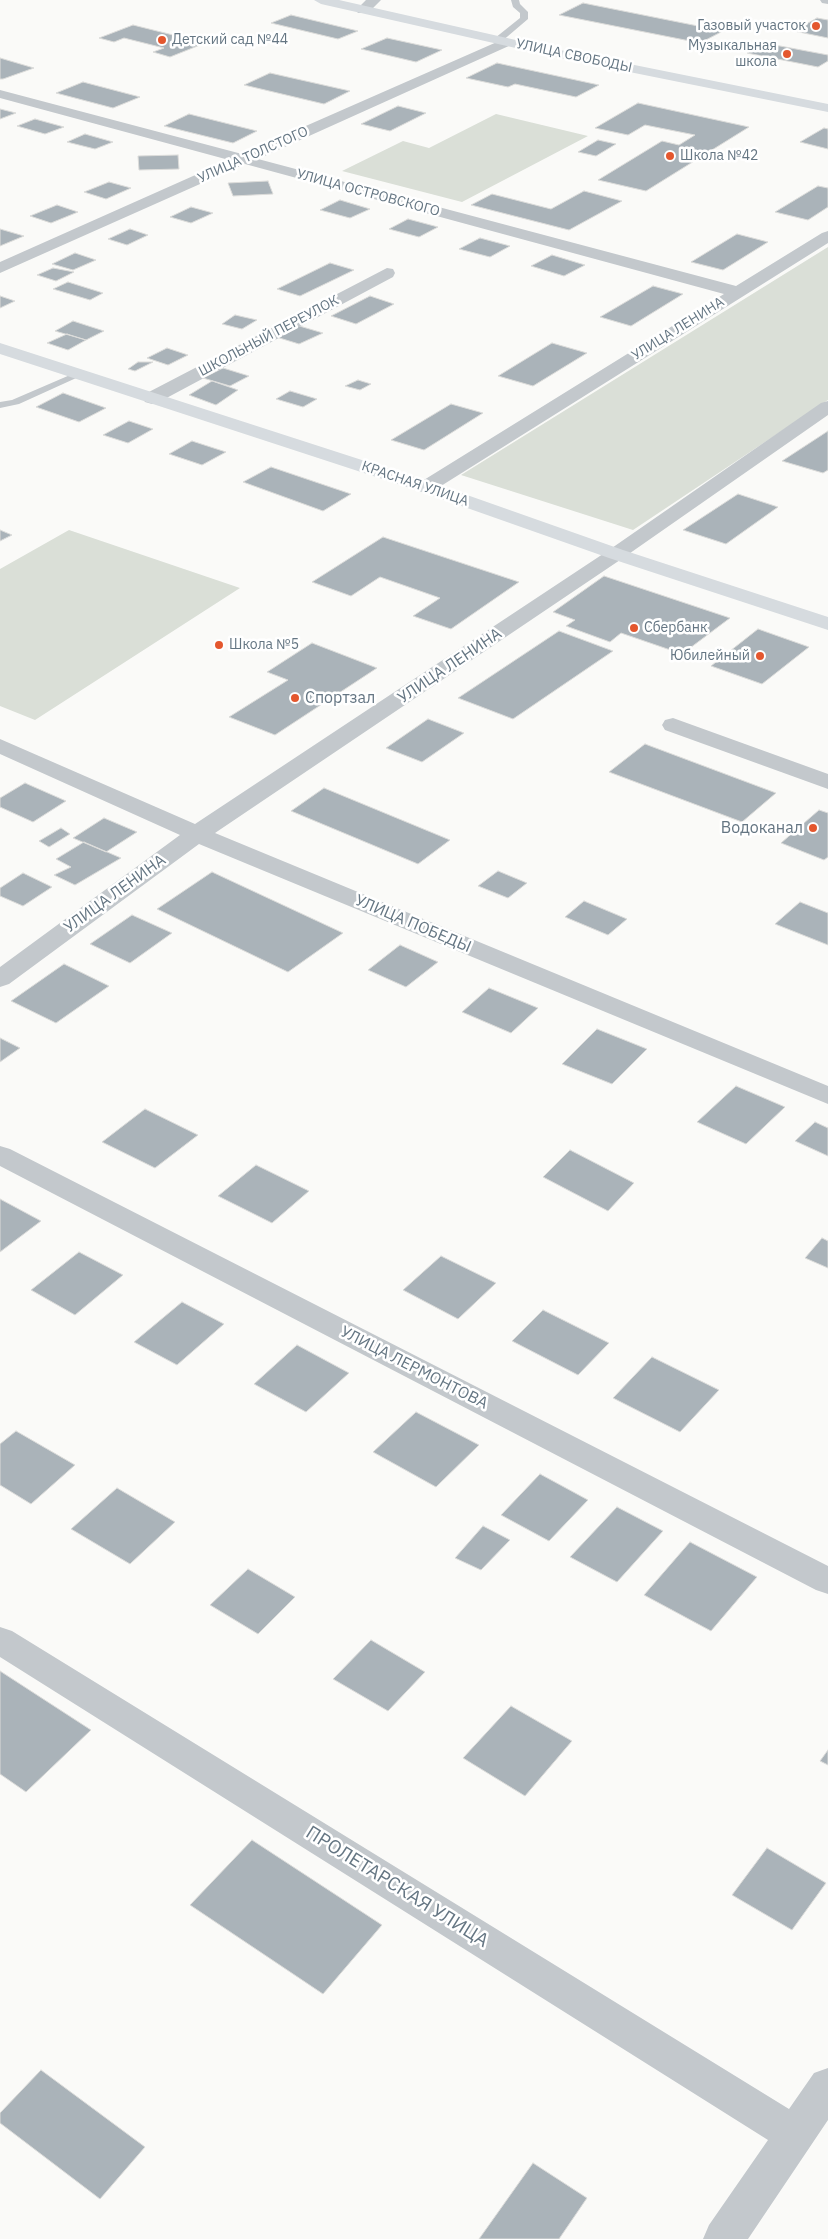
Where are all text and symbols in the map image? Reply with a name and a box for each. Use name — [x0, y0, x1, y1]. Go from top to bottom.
place label: Газовый участок — [697, 18, 806, 34]
marker: Газовый участок — [810, 20, 822, 32]
place label: Детский сад №44 — [172, 32, 288, 48]
marker: Детский сад №44 — [156, 34, 168, 46]
street label: УЛИЦА СВОБОДЫ — [514, 35, 634, 77]
place label: Музыкальная школа — [688, 38, 777, 70]
marker: Музыкальная школа — [781, 48, 793, 60]
street label: УЛИЦА ТОЛСТОГО — [195, 123, 311, 187]
place label: Школа №42 — [680, 148, 759, 164]
marker: Школа №42 — [664, 150, 676, 162]
street label: УЛИЦА ОСТРОВСКОГО — [295, 166, 441, 220]
street label: ШКОЛЬНЫЙ ПЕРЕУЛОК — [196, 292, 342, 380]
street label: УЛИЦА ЛЕНИНА — [629, 294, 727, 364]
street label: КРАСНАЯ УЛИЦА — [359, 458, 471, 510]
place label: Сбербанк — [644, 620, 708, 636]
marker: Сбербанк — [628, 622, 640, 634]
street label: УЛИЦА ЛЕНИНА — [394, 624, 506, 708]
place label: Школа №5 — [229, 637, 299, 653]
marker: Школа №5 — [213, 639, 225, 651]
place label: Юбилейный — [670, 648, 750, 664]
marker: Юбилейный — [754, 650, 766, 662]
place label: Спортзал — [305, 688, 375, 708]
marker: Спортзал — [289, 692, 301, 704]
place label: Водоканал — [721, 818, 803, 838]
marker: Водоканал — [807, 822, 819, 834]
street label: УЛИЦА ЛЕНИНА — [60, 851, 170, 937]
street label: УЛИЦА ПОБЕДЫ — [352, 891, 474, 957]
street label: УЛИЦА ЛЕРМОНТОВА — [337, 1322, 491, 1414]
street label: ПРОЛЕТАРСКАЯ УЛИЦА — [301, 1821, 493, 1953]

